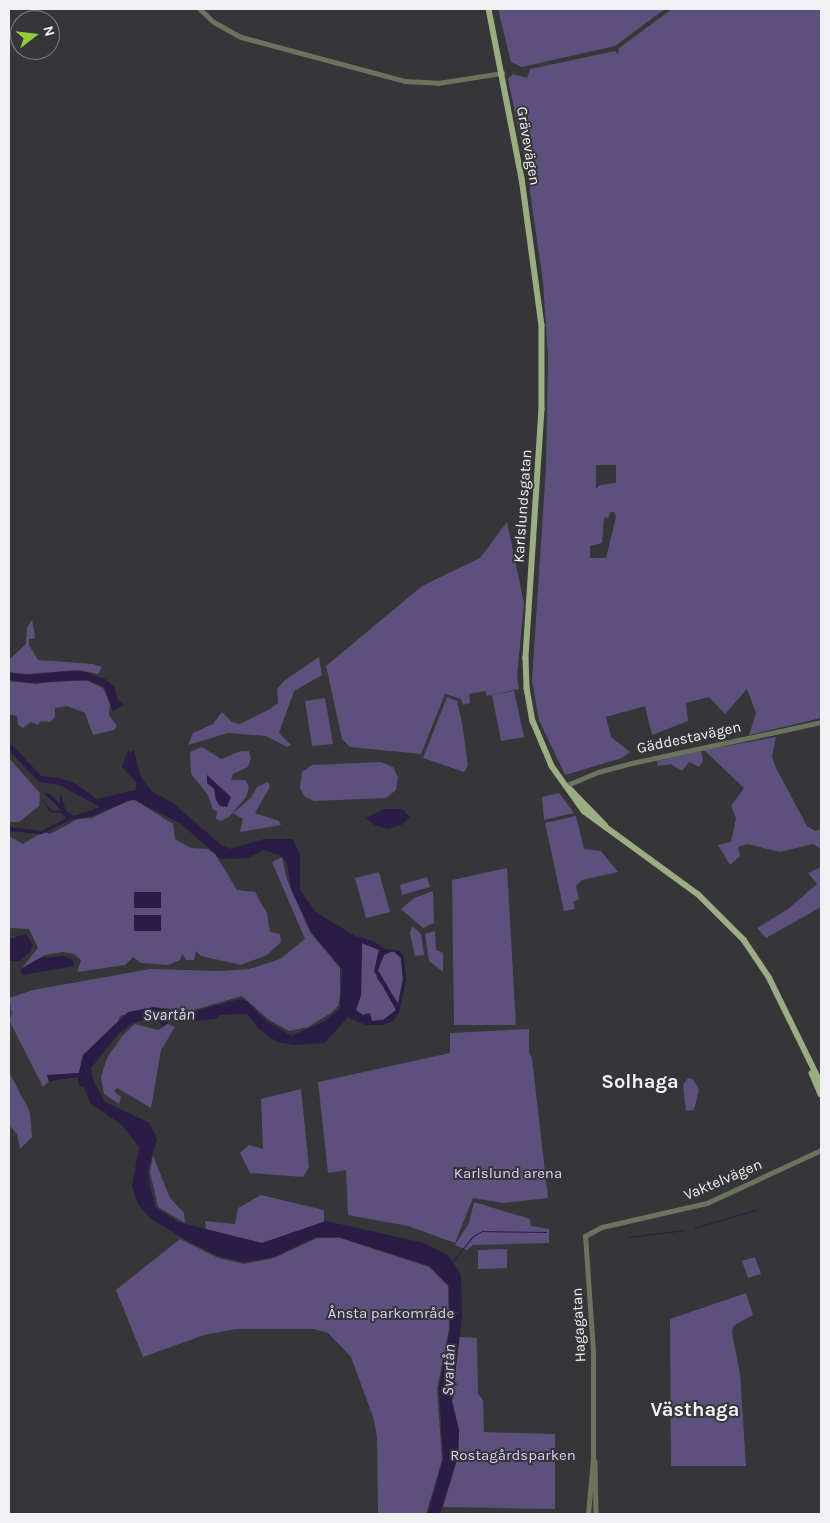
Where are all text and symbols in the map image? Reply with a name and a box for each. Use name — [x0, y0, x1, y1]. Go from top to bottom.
north arrow — [10, 10, 60, 60]
text: N — [39, 24, 58, 38]
street label: Grävevägen — [512, 105, 544, 187]
street label: Karlslundsgatan — [510, 449, 536, 563]
street label: Gäddestavägen — [635, 718, 743, 758]
water label: Svartån — [143, 1005, 195, 1025]
district label: Solhaga — [601, 1069, 679, 1093]
street label: Vaktelvägen — [681, 1155, 765, 1205]
park label: Karlslund arena — [454, 1165, 562, 1183]
street label: Hagagatan — [568, 1287, 590, 1363]
park label: Ånsta parkområde — [328, 1305, 454, 1323]
water label: Svartån — [439, 1344, 459, 1396]
district label: Västhaga — [651, 1397, 739, 1421]
park label: Rostagårdsparken — [450, 1447, 576, 1465]

